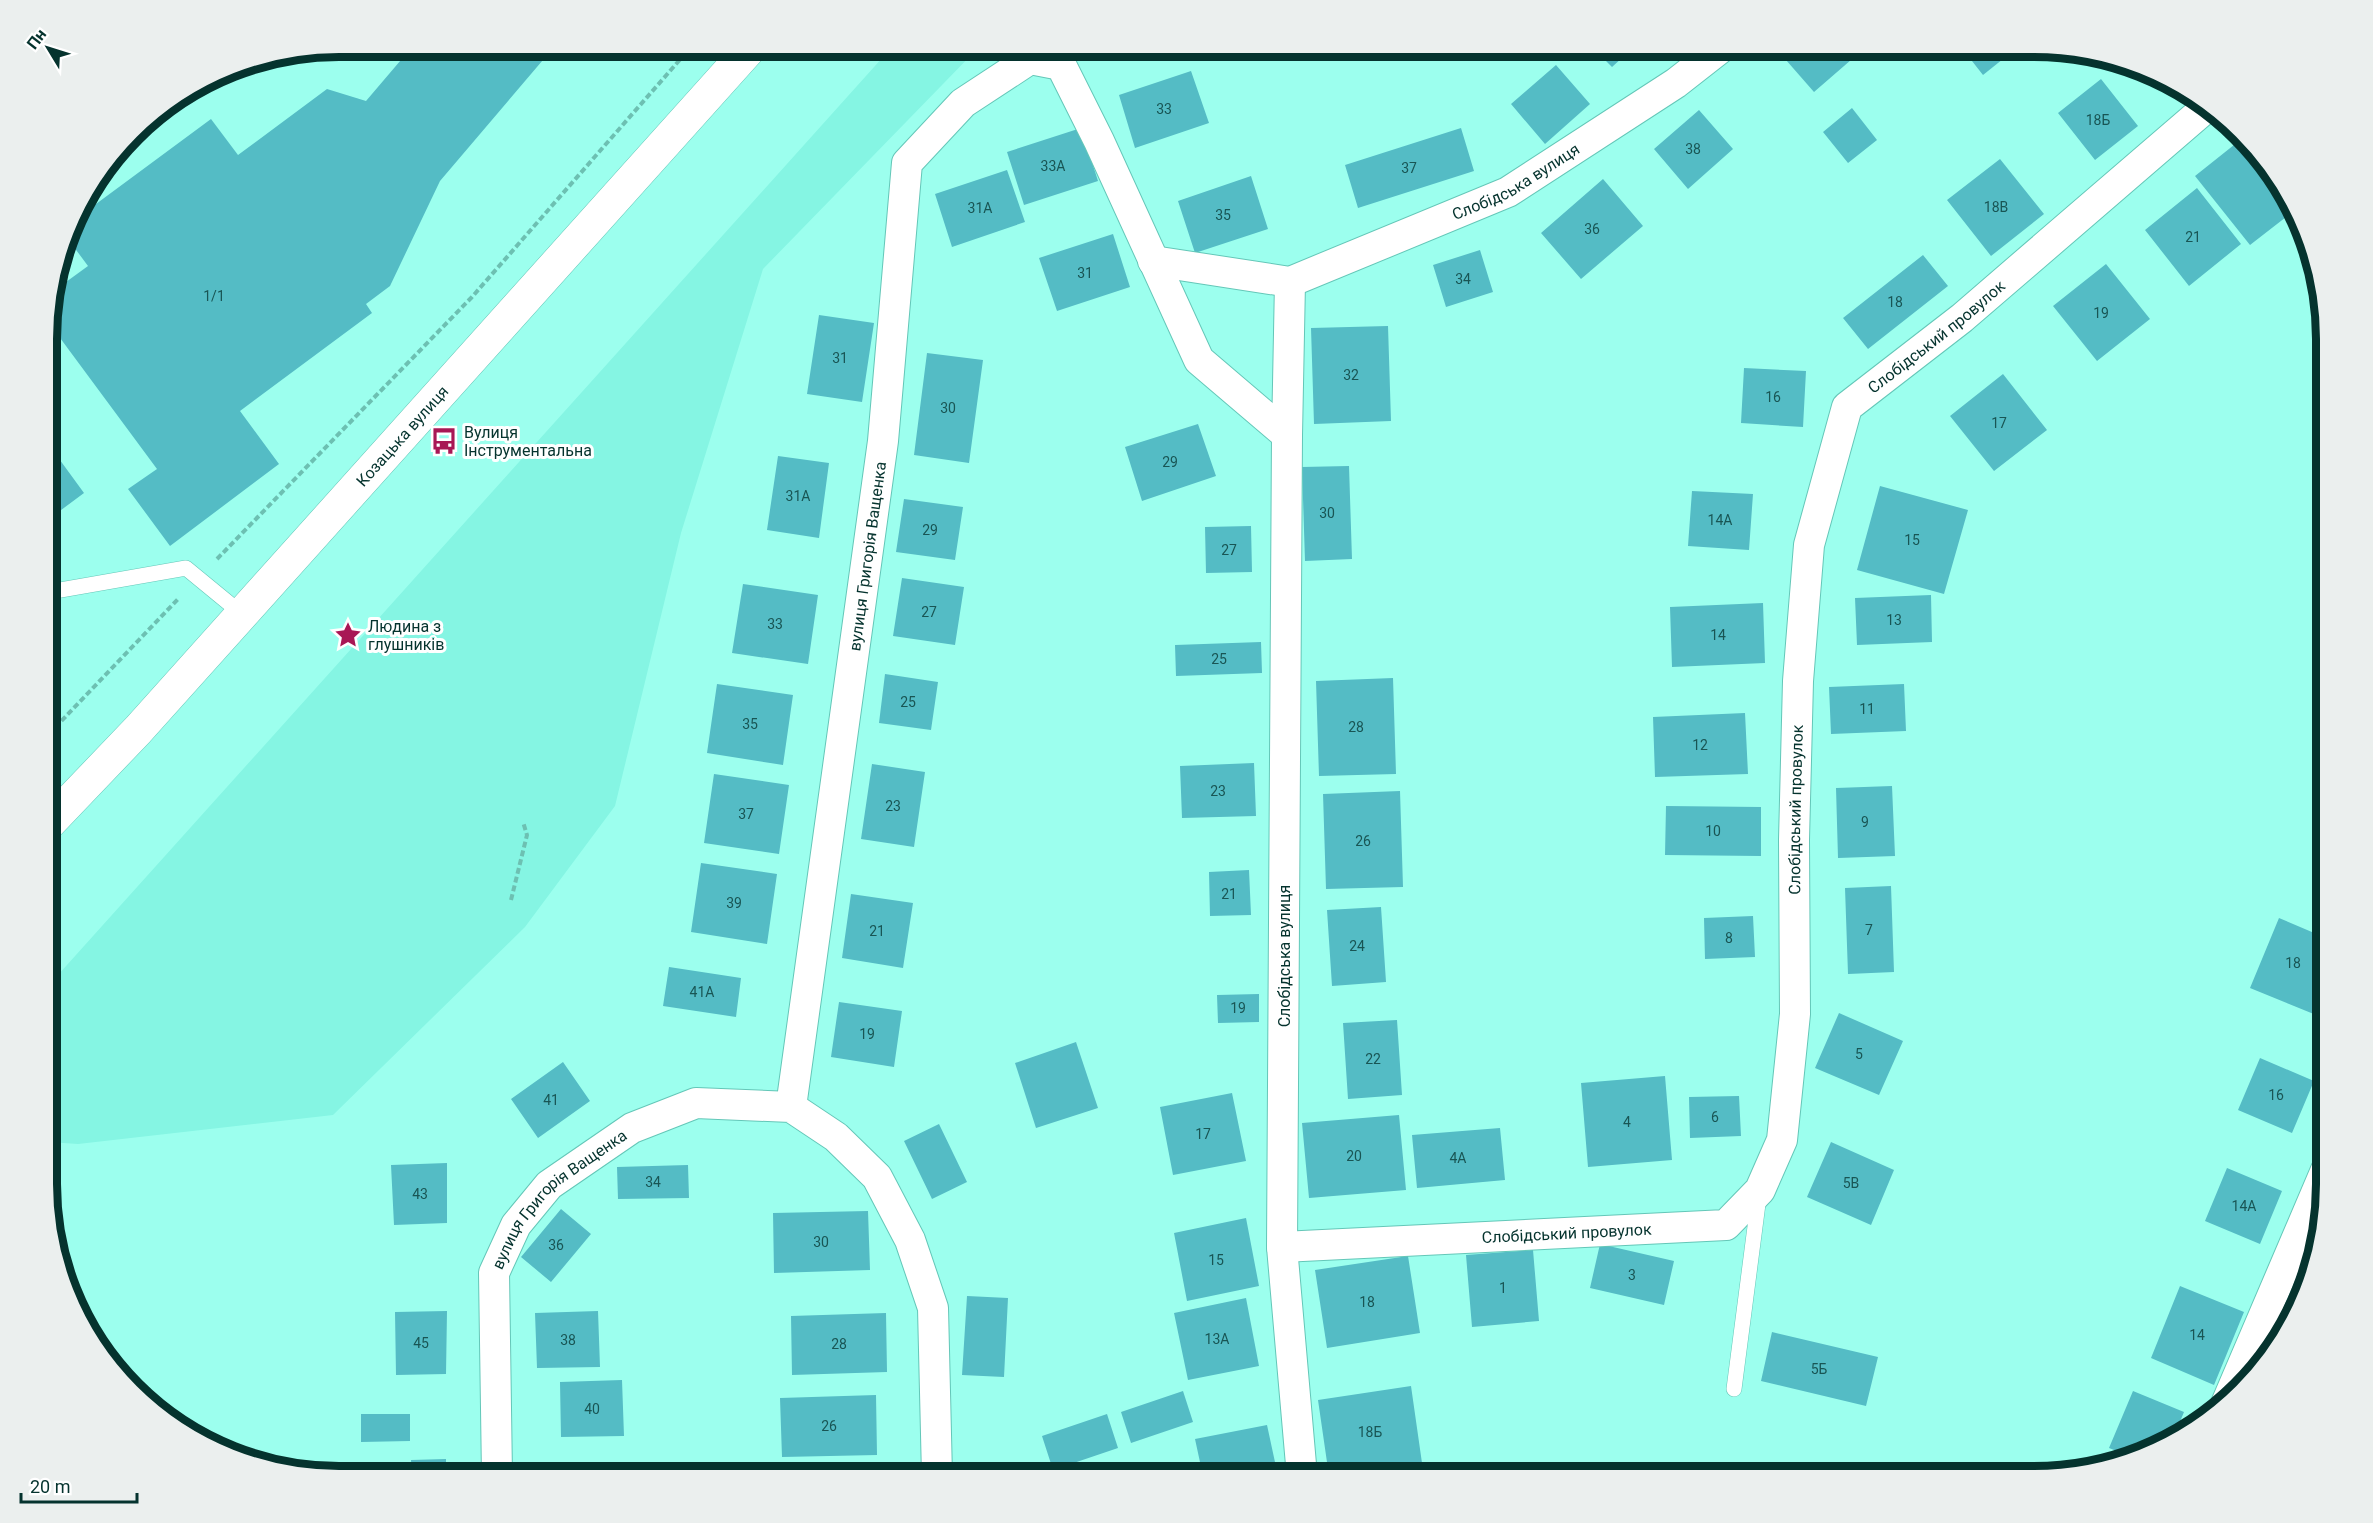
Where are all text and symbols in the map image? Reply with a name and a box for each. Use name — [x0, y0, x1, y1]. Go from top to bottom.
north arrow — [18, 18, 78, 78]
text: Пн — [23, 25, 50, 53]
house number: 33 — [1156, 101, 1172, 117]
house number: 18Б — [2086, 112, 2110, 128]
street label: Слобідська вулиця — [1449, 139, 1583, 224]
house number: 38 — [1685, 141, 1701, 157]
house number: 33А — [1041, 158, 1065, 174]
house number: 37 — [1401, 160, 1417, 176]
house number: 18В — [1984, 199, 2008, 215]
house number: 31А — [968, 200, 992, 216]
house number: 35 — [1215, 207, 1231, 223]
house number: 36 — [1584, 221, 1600, 237]
house number: 21 — [2185, 229, 2201, 245]
house number: 31 — [1077, 265, 1093, 281]
house number: 34 — [1455, 271, 1471, 287]
street label: Слобідський провулок — [1864, 276, 2009, 397]
house number: 1/1 — [203, 288, 225, 304]
house number: 18 — [1887, 294, 1903, 310]
house number: 19 — [2093, 305, 2109, 321]
house number: 31 — [832, 350, 848, 366]
house number: 32 — [1343, 367, 1359, 383]
street label: Козацька вулиця — [352, 382, 452, 490]
house number: 16 — [1765, 389, 1781, 405]
house number: 30 — [940, 400, 956, 416]
house number: 17 — [1991, 415, 2007, 431]
place label: Вулиця Інструментальна — [464, 423, 592, 460]
bus stop icon: Вулиця Інструментальна — [429, 426, 459, 456]
house number: 29 — [1162, 454, 1178, 470]
street label: вулиця Григорія Ващенка — [845, 460, 890, 652]
house number: 31А — [786, 488, 810, 504]
house number: 30 — [1319, 505, 1335, 521]
house number: 14А — [1708, 512, 1732, 528]
house number: 29 — [922, 522, 938, 538]
house number: 15 — [1904, 532, 1920, 548]
house number: 27 — [1221, 542, 1237, 558]
house number: 27 — [921, 604, 937, 620]
house number: 13 — [1886, 612, 1902, 628]
house number: 33 — [767, 616, 783, 632]
place label: Людина з глушників — [368, 617, 444, 654]
place icon: Людина з глушників — [333, 620, 363, 650]
house number: 14 — [1710, 627, 1726, 643]
house number: 25 — [1211, 651, 1227, 667]
house number: 25 — [900, 694, 916, 710]
house number: 11 — [1859, 701, 1875, 717]
house number: 35 — [742, 716, 758, 732]
house number: 28 — [1348, 719, 1364, 735]
street label: Слобідський провулок — [1785, 724, 1807, 895]
house number: 12 — [1692, 737, 1708, 753]
house number: 23 — [1210, 783, 1226, 799]
house number: 23 — [885, 798, 901, 814]
house number: 37 — [738, 806, 754, 822]
house number: 9 — [1861, 814, 1869, 830]
house number: 10 — [1705, 823, 1721, 839]
house number: 26 — [1355, 833, 1371, 849]
street label: Слобідська вулиця — [1275, 885, 1294, 1027]
house number: 21 — [1221, 886, 1237, 902]
house number: 39 — [726, 895, 742, 911]
house number: 7 — [1865, 922, 1873, 938]
house number: 21 — [869, 923, 885, 939]
house number: 8 — [1725, 930, 1733, 946]
house number: 24 — [1349, 938, 1365, 954]
house number: 18 — [2285, 955, 2301, 971]
house number: 41А — [690, 984, 714, 1000]
house number: 19 — [1230, 1000, 1246, 1016]
house number: 19 — [859, 1026, 875, 1042]
house number: 5 — [1855, 1046, 1863, 1062]
house number: 22 — [1365, 1051, 1381, 1067]
house number: 16 — [2268, 1087, 2284, 1103]
house number: 41 — [543, 1092, 559, 1108]
house number: 6 — [1711, 1109, 1719, 1125]
house number: 4 — [1623, 1114, 1631, 1130]
street label: вулиця Григорія Ващенка — [488, 1126, 630, 1272]
house number: 17 — [1195, 1126, 1211, 1142]
house number: 20 — [1346, 1148, 1362, 1164]
house number: 4А — [1449, 1150, 1467, 1166]
house number: 34 — [645, 1174, 661, 1190]
house number: 5В — [1843, 1175, 1859, 1191]
house number: 43 — [412, 1186, 428, 1202]
house number: 14А — [2232, 1198, 2256, 1214]
street label: Слобідський провулок — [1481, 1220, 1652, 1247]
house number: 30 — [813, 1234, 829, 1250]
house number: 36 — [548, 1237, 564, 1253]
house number: 15 — [1208, 1252, 1224, 1268]
house number: 3 — [1628, 1267, 1636, 1283]
house number: 1 — [1499, 1280, 1507, 1296]
house number: 18 — [1359, 1294, 1375, 1310]
house number: 14 — [2189, 1327, 2205, 1343]
house number: 13А — [1205, 1331, 1229, 1347]
house number: 38 — [560, 1332, 576, 1348]
house number: 45 — [413, 1335, 429, 1351]
house number: 28 — [831, 1336, 847, 1352]
house number: 5Б — [1811, 1361, 1828, 1377]
house number: 40 — [584, 1401, 600, 1417]
house number: 26 — [821, 1418, 837, 1434]
house number: 18Б — [1358, 1424, 1382, 1440]
scale bar — [21, 1466, 136, 1504]
text: 20 m — [30, 1476, 70, 1497]

